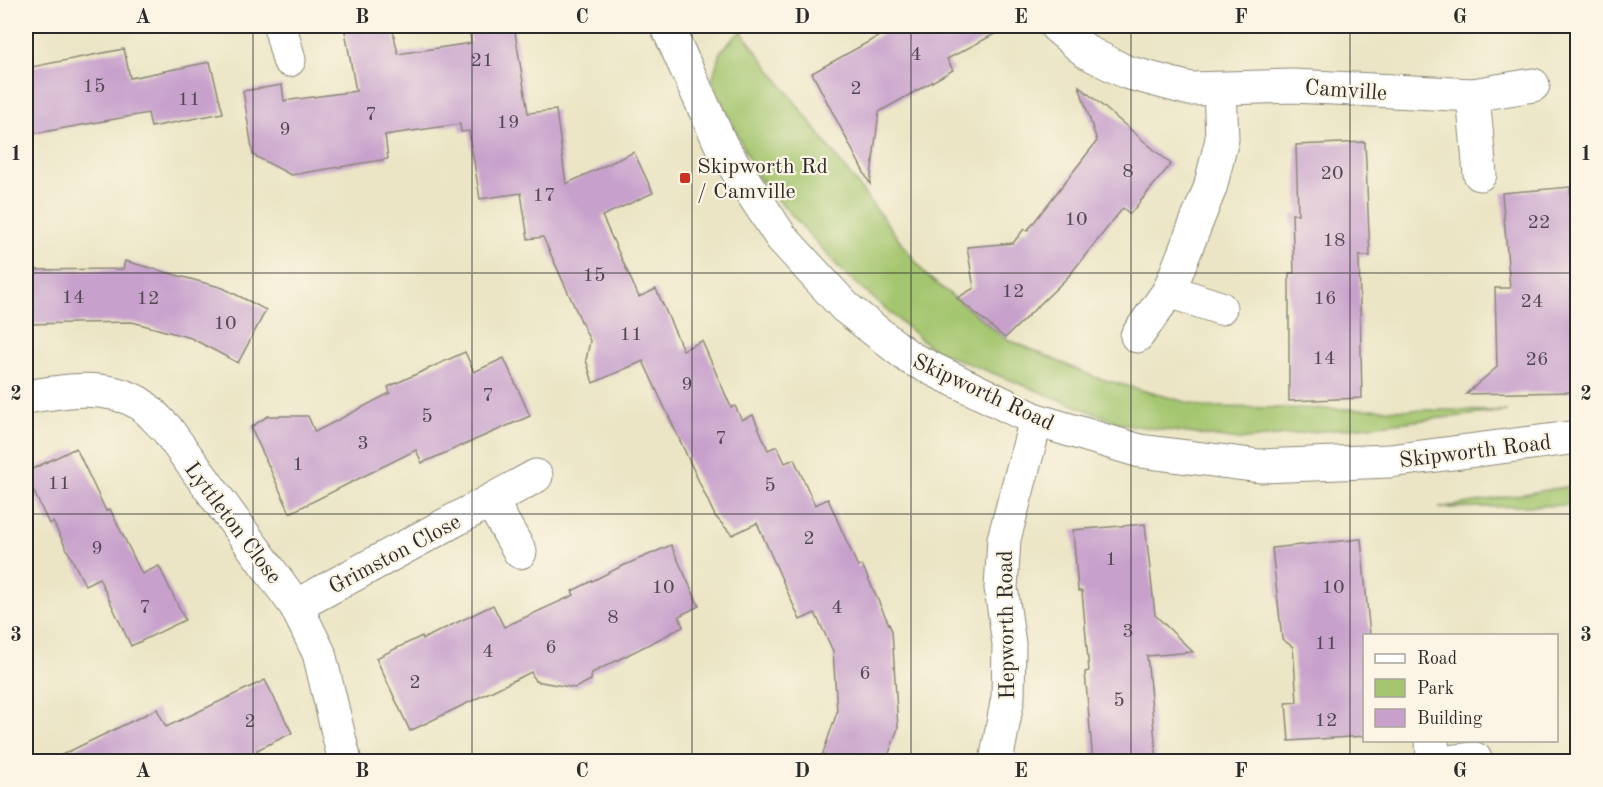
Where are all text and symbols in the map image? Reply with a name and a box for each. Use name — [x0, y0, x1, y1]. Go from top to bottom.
text: A — [135, 8, 151, 28]
text: B — [355, 8, 369, 28]
text: C — [575, 8, 589, 28]
text: D — [794, 8, 810, 28]
text: E — [1014, 8, 1028, 28]
text: F — [1234, 8, 1248, 28]
text: G — [1453, 8, 1467, 28]
house number: 4 — [910, 45, 922, 65]
house number: 21 — [470, 51, 494, 71]
house number: 15 — [82, 77, 106, 97]
street label: Camville — [1304, 77, 1388, 105]
house number: 2 — [850, 79, 862, 99]
house number: 11 — [177, 90, 201, 110]
house number: 7 — [365, 105, 377, 125]
house number: 19 — [496, 113, 520, 133]
house number: 9 — [279, 120, 291, 140]
text: 1 — [10, 145, 22, 165]
text: 1 — [1580, 145, 1592, 165]
place label: Skipworth Rd / Camville — [697, 156, 828, 203]
house number: 8 — [1122, 162, 1134, 182]
house number: 20 — [1320, 164, 1344, 184]
marker: Skipworth Rd / Camville — [678, 171, 692, 185]
house number: 17 — [532, 186, 556, 206]
house number: 10 — [1064, 210, 1088, 230]
house number: 22 — [1527, 213, 1551, 233]
house number: 18 — [1322, 231, 1346, 251]
house number: 15 — [582, 266, 606, 286]
house number: 12 — [1001, 282, 1025, 302]
house number: 14 — [61, 288, 85, 308]
house number: 12 — [136, 289, 160, 309]
house number: 16 — [1313, 289, 1337, 309]
house number: 24 — [1520, 292, 1544, 312]
house number: 10 — [213, 314, 237, 334]
house number: 11 — [619, 325, 643, 345]
house number: 14 — [1312, 349, 1336, 369]
house number: 26 — [1525, 350, 1549, 370]
street label: Skipworth Road — [909, 351, 1057, 435]
house number: 9 — [681, 375, 693, 395]
text: 2 — [10, 385, 22, 405]
text: 2 — [1580, 385, 1592, 405]
house number: 7 — [482, 386, 494, 406]
house number: 5 — [421, 407, 433, 427]
house number: 7 — [715, 429, 727, 449]
street label: Skipworth Road — [1398, 432, 1552, 472]
house number: 3 — [357, 434, 369, 454]
house number: 1 — [292, 455, 304, 475]
street label: Lyttleton Close — [180, 458, 285, 588]
house number: 11 — [47, 474, 71, 494]
house number: 5 — [764, 476, 776, 496]
street label: Grimston Close — [325, 511, 464, 599]
house number: 2 — [803, 529, 815, 549]
house number: 9 — [91, 539, 103, 559]
street label: Hepworth Road — [995, 550, 1019, 700]
house number: 1 — [1105, 550, 1117, 570]
house number: 10 — [651, 578, 675, 598]
house number: 10 — [1321, 578, 1345, 598]
house number: 7 — [139, 598, 151, 618]
house number: 4 — [831, 598, 843, 618]
house number: 8 — [607, 608, 619, 628]
house number: 3 — [1122, 622, 1134, 642]
text: 3 — [10, 626, 22, 646]
text: 3 — [1580, 626, 1592, 646]
house number: 11 — [1314, 634, 1338, 654]
legend — [1363, 634, 1558, 742]
house number: 6 — [545, 638, 557, 658]
house number: 4 — [482, 642, 494, 662]
text: Road — [1417, 650, 1457, 668]
house number: 6 — [859, 664, 871, 684]
house number: 2 — [409, 673, 421, 693]
text: Park — [1417, 680, 1454, 698]
house number: 5 — [1113, 691, 1125, 711]
text: Building — [1417, 710, 1483, 728]
house number: 12 — [1314, 711, 1338, 731]
house number: 2 — [244, 712, 256, 732]
text: A — [135, 762, 151, 782]
text: B — [355, 762, 369, 782]
text: C — [575, 762, 589, 782]
text: D — [794, 762, 810, 782]
text: E — [1014, 762, 1028, 782]
text: F — [1234, 762, 1248, 782]
text: G — [1453, 762, 1467, 782]

